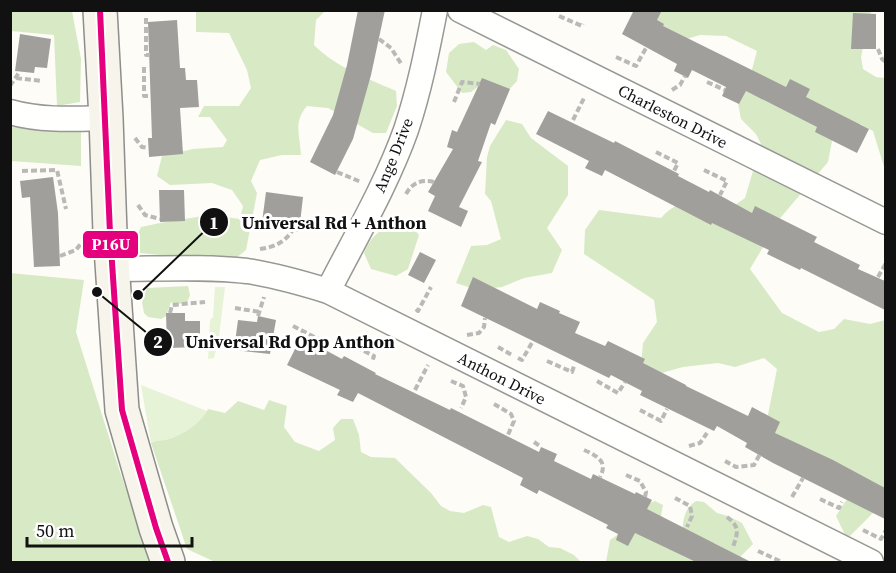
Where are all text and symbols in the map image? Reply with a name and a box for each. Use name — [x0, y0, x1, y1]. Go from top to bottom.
street label: Charleston Drive — [614, 79, 732, 153]
street label: Ange Drive — [368, 114, 418, 196]
callout: Universal Rd + Anthon — [199, 204, 439, 240]
text: 1 — [209, 210, 219, 235]
text: Universal Rd + Anthon — [241, 210, 427, 235]
line badge: P16U — [82, 230, 139, 259]
text: P16U — [92, 233, 131, 255]
callout: Universal Rd Opp Anthon — [143, 324, 407, 360]
text: 2 — [153, 329, 163, 354]
text: Universal Rd Opp Anthon — [185, 329, 395, 354]
street label: Anthon Drive — [454, 346, 550, 410]
scale bar — [27, 510, 192, 548]
text: 50 m — [36, 518, 74, 543]

